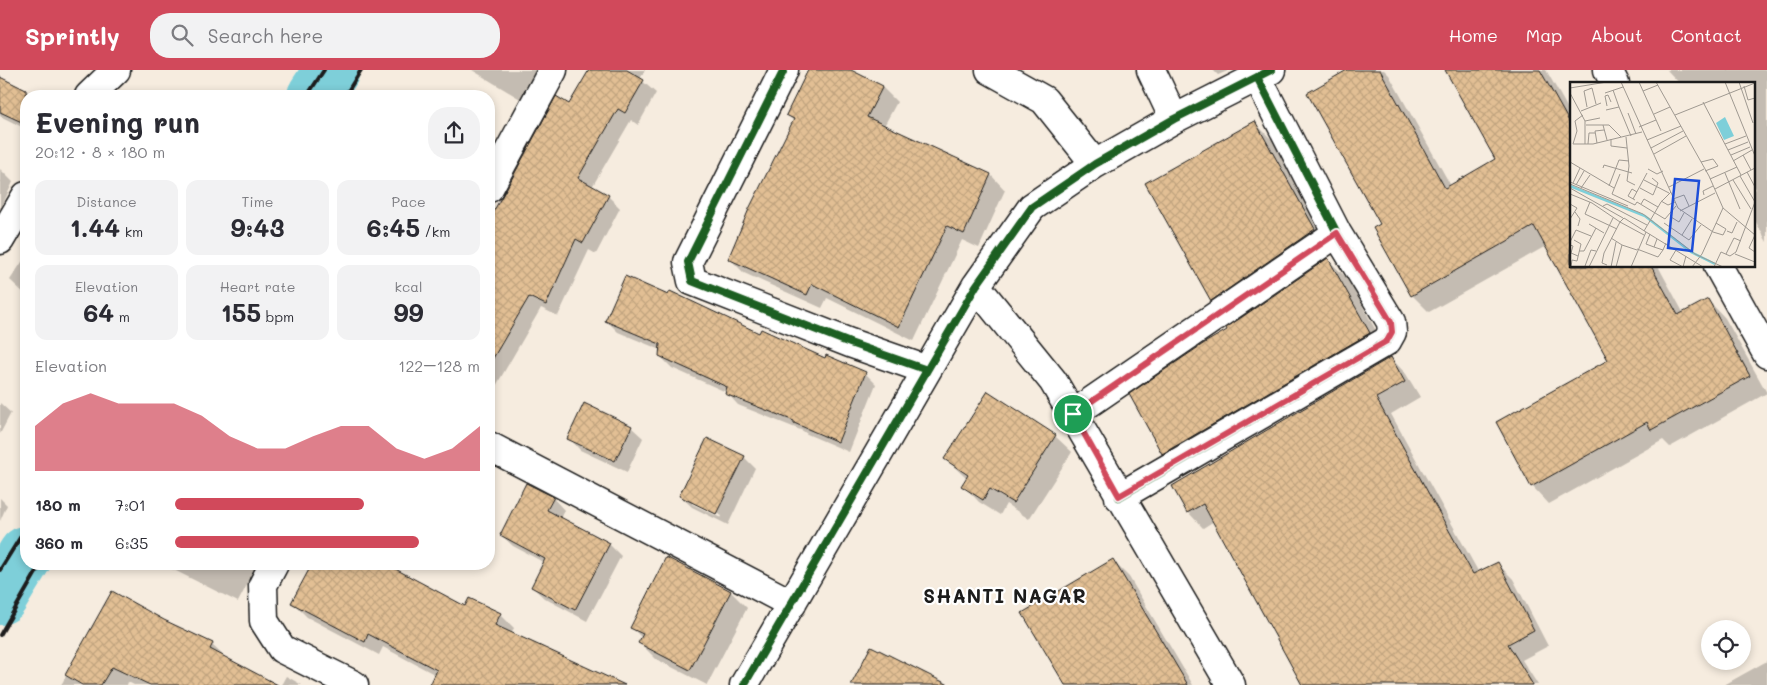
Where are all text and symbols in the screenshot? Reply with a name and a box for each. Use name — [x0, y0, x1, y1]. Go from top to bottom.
search box — [150, 13, 500, 58]
text: Sprintly — [25, 20, 120, 51]
icon: search — [168, 21, 196, 49]
text: Search here — [208, 23, 323, 48]
text: Home — [1449, 23, 1498, 47]
text: Map — [1526, 23, 1562, 47]
text: About — [1590, 23, 1643, 47]
text: Contact — [1671, 23, 1742, 47]
inset map — [1570, 82, 1754, 268]
text: Evening run — [35, 104, 200, 140]
button: share — [428, 107, 480, 159]
text: 20:12 · 8 × 180 m — [35, 141, 165, 162]
text: Distance — [76, 192, 137, 211]
text: Time — [242, 192, 273, 211]
text: Pace — [391, 192, 426, 211]
text: 1.44 — [70, 211, 120, 243]
text: 9:43 — [231, 211, 284, 243]
text: 6:45 — [367, 211, 420, 243]
text: km — [120, 222, 143, 241]
text: /km — [420, 222, 450, 241]
text: Elevation — [75, 277, 138, 296]
text: Heart rate — [220, 277, 295, 296]
text: kcal — [395, 277, 422, 296]
text: 64 — [83, 296, 114, 328]
text: 155 — [221, 296, 261, 328]
text: 99 — [393, 296, 424, 328]
text: m — [114, 307, 130, 326]
text: bpm — [261, 307, 294, 326]
text: Elevation — [35, 355, 107, 376]
text: 122–128 m — [398, 355, 480, 376]
pin — [1052, 393, 1094, 435]
icon: arrive — [1059, 400, 1087, 428]
text: 180 m — [35, 494, 81, 515]
text: 7:01 — [115, 494, 146, 515]
text: 360 m — [35, 532, 83, 553]
text: 6:35 — [115, 532, 148, 553]
district label: SHANTI NAGAR — [923, 583, 1087, 608]
map controls — [1701, 620, 1751, 670]
button: locate — [1701, 620, 1751, 670]

